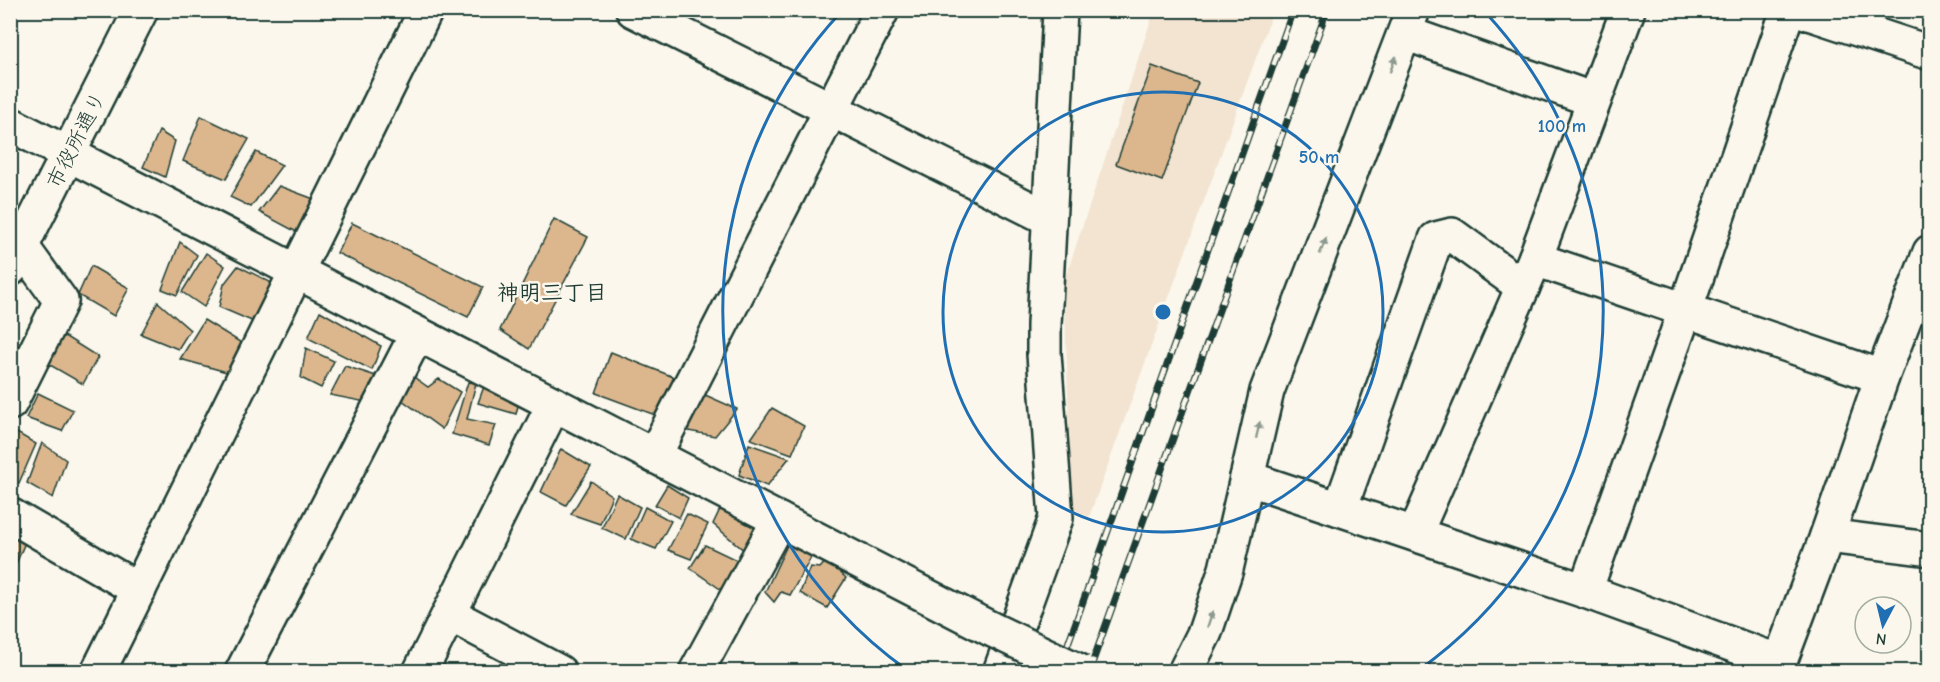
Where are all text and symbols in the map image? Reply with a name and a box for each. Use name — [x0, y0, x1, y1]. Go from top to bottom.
one-way arrow — [1388, 55, 1398, 73]
street label: 市役所通り — [41, 88, 111, 192]
text: 100 m — [1538, 116, 1586, 137]
text: 50 m — [1299, 147, 1339, 168]
one-way arrow — [1318, 237, 1328, 255]
district label: 神明三丁目 — [497, 280, 607, 306]
centre of rings — [1153, 302, 1173, 322]
one-way arrow — [1254, 421, 1264, 439]
north arrow — [1853, 595, 1913, 655]
one-way arrow — [1205, 610, 1215, 628]
text: N — [1875, 629, 1888, 648]

